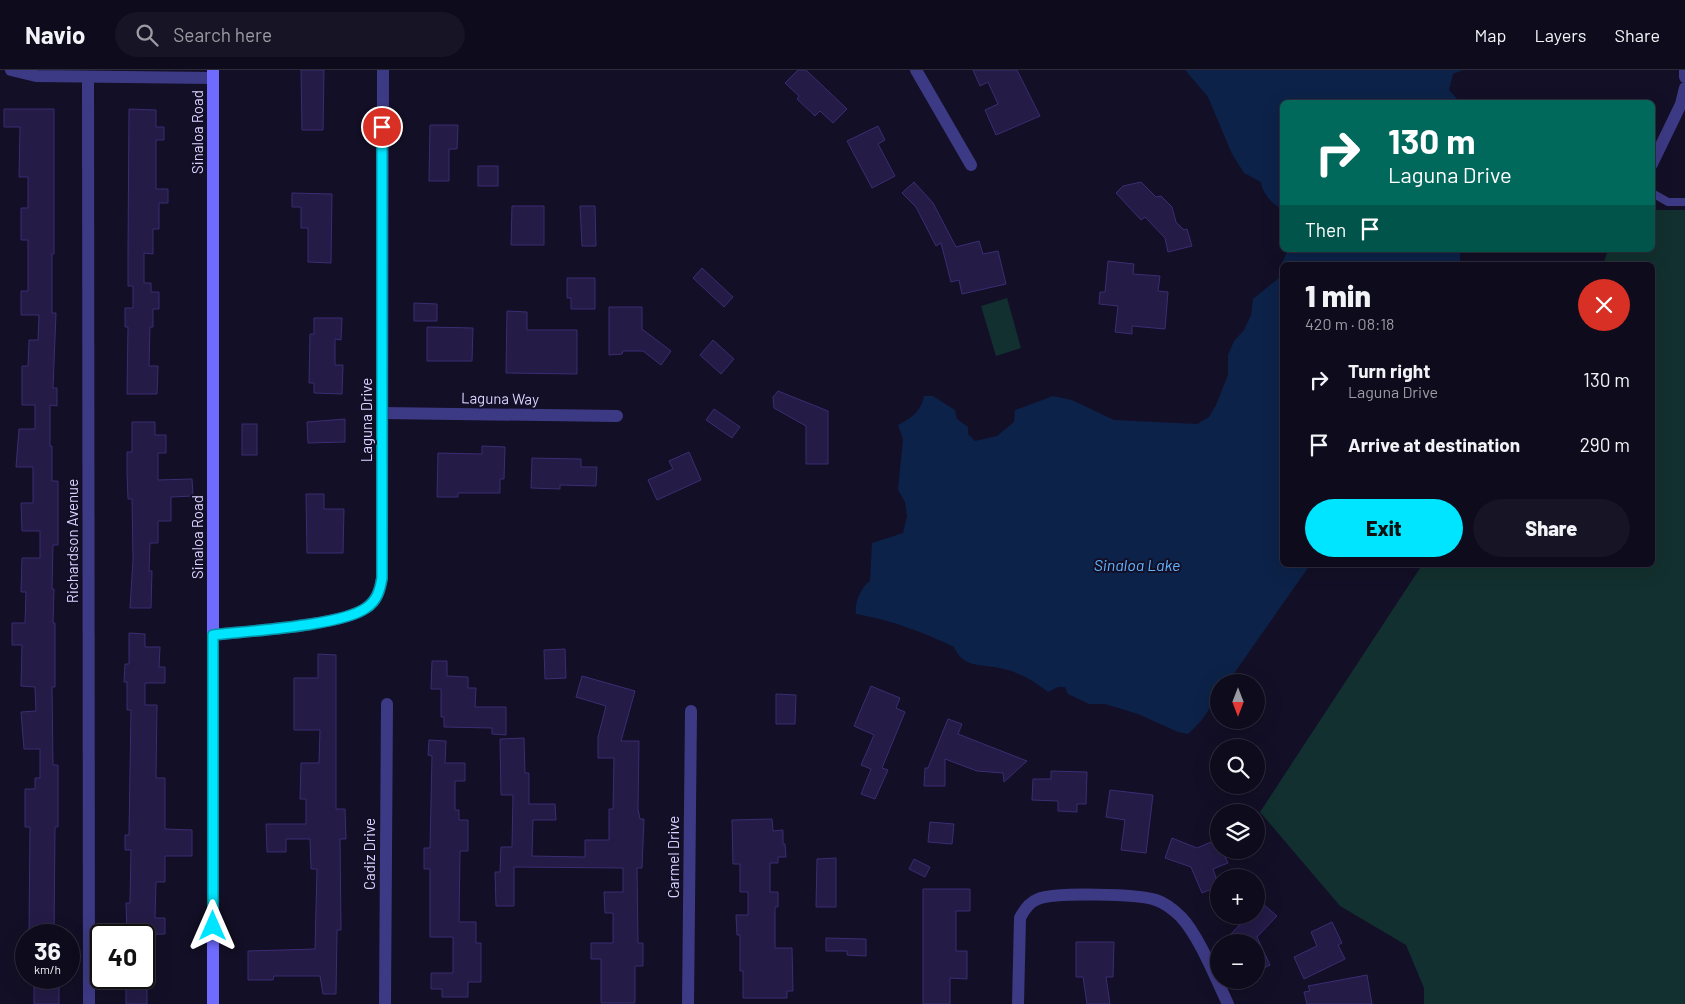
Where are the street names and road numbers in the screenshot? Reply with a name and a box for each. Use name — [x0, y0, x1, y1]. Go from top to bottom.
street label: Sinaloa Road — [188, 90, 206, 174]
street label: Laguna Drive — [357, 378, 375, 462]
street label: Laguna Way — [461, 388, 539, 408]
street label: Richardson Avenue — [63, 479, 81, 603]
street label: Sinaloa Road — [188, 495, 206, 579]
street label: Carmel Drive — [664, 816, 682, 898]
street label: Cadiz Drive — [360, 818, 378, 890]

